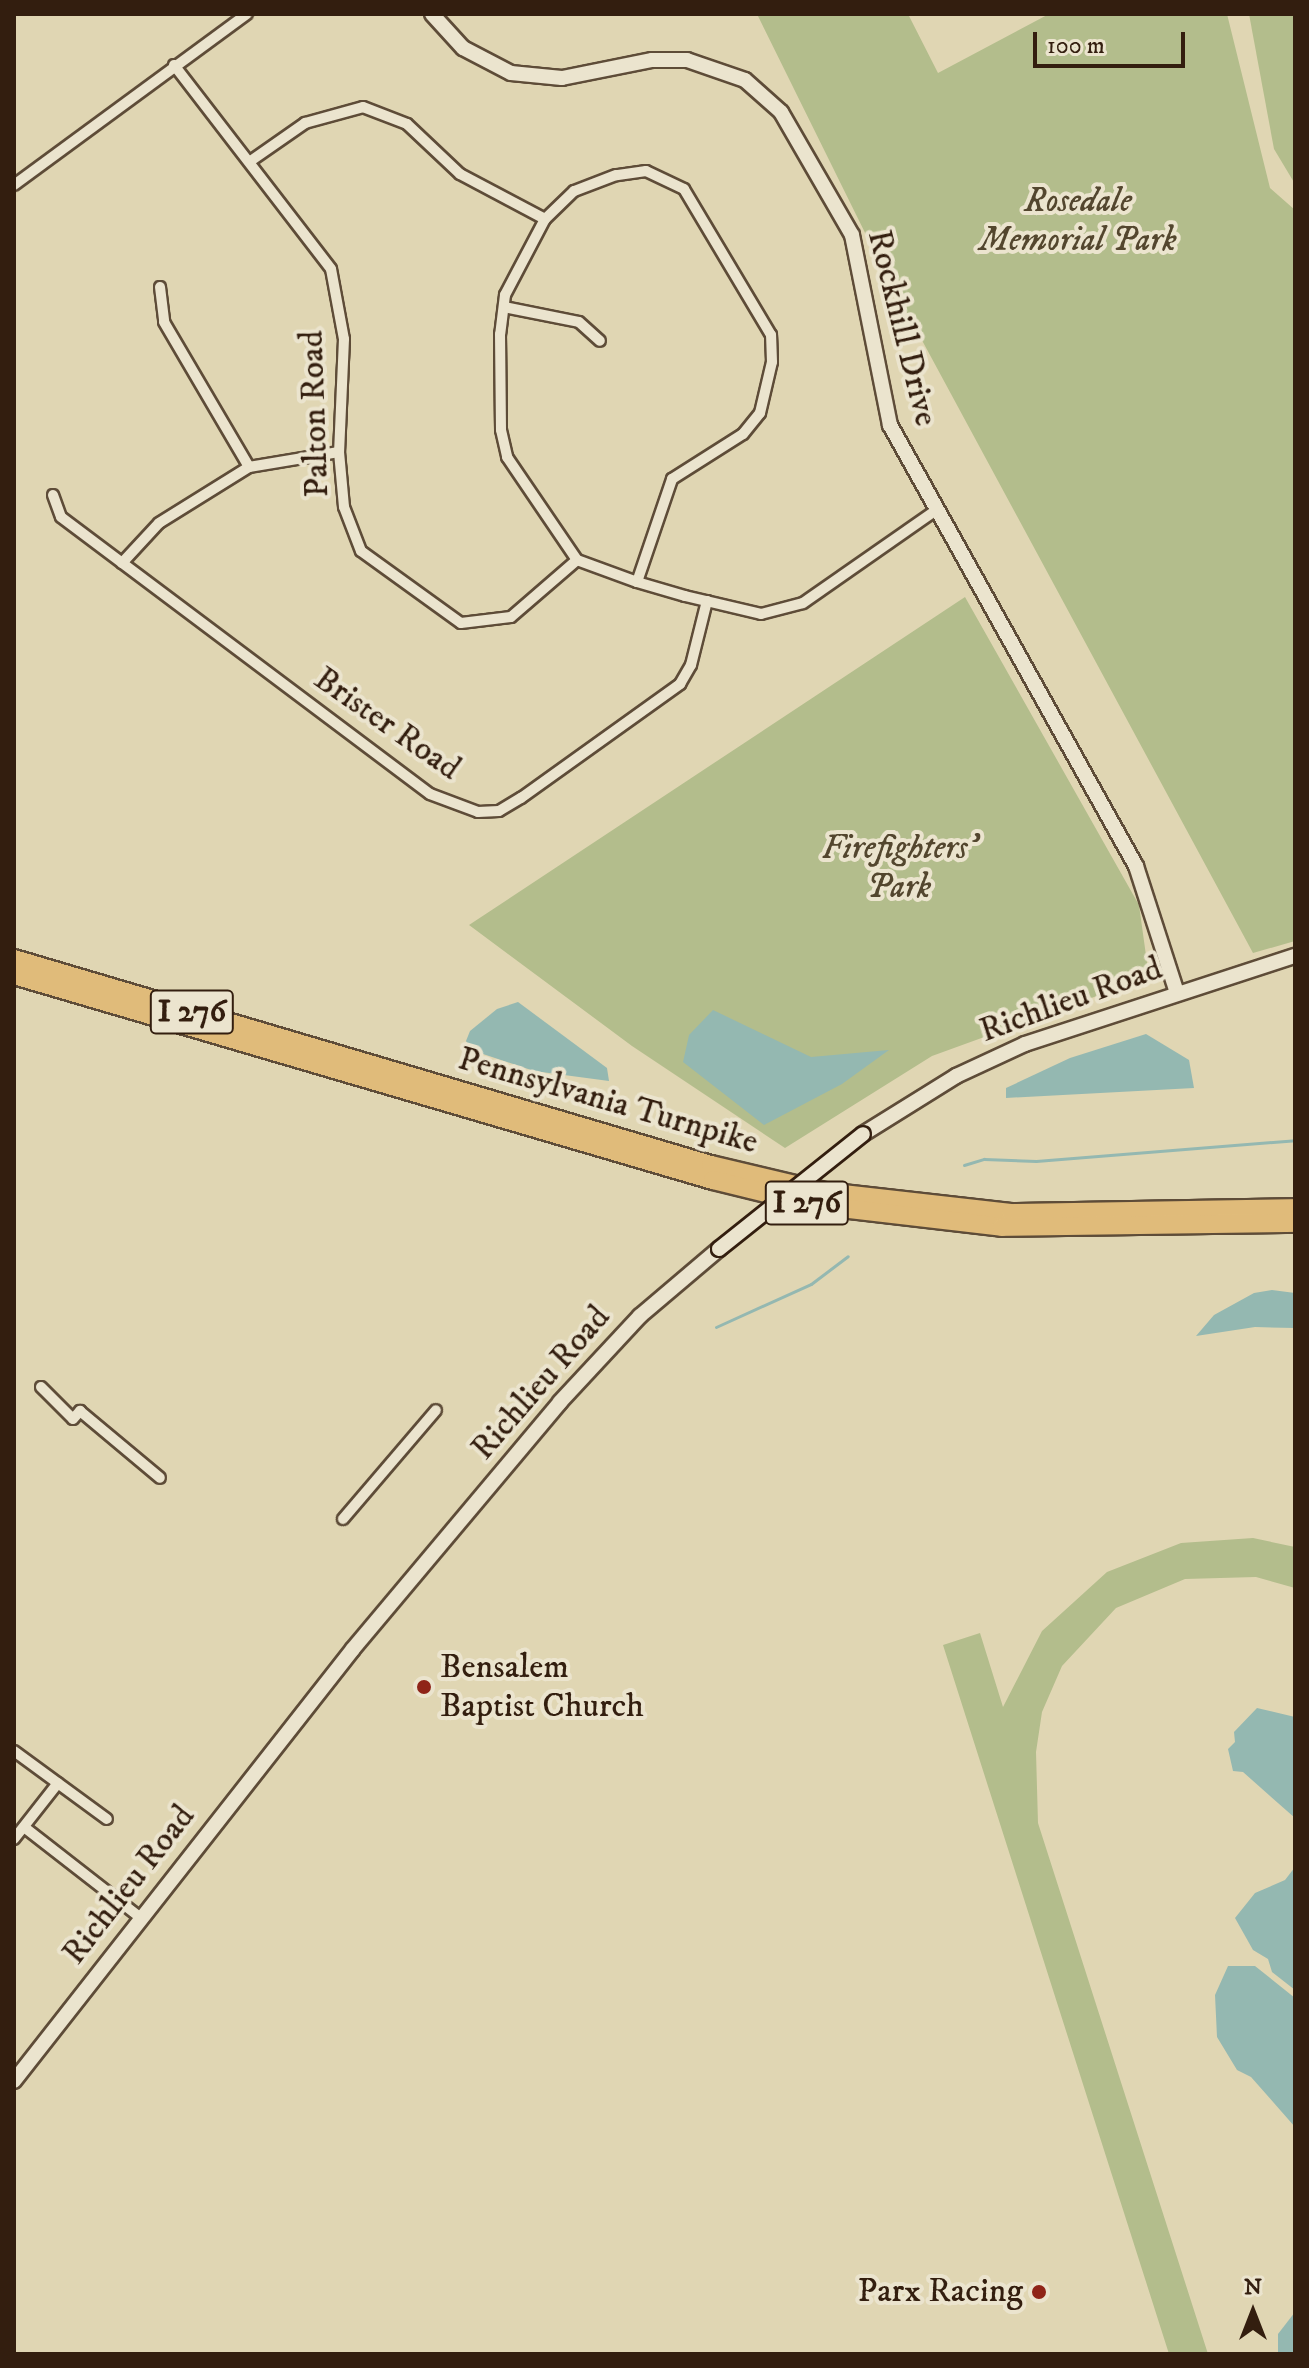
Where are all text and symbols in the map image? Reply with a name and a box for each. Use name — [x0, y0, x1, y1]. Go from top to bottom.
scale bar — [1037, 16, 1189, 66]
text: 100 m — [1047, 31, 1105, 61]
park label: Rosedale Memorial Park — [979, 181, 1177, 260]
street label: Rockhill Drive — [858, 226, 946, 430]
street label: Palton Road — [292, 330, 338, 498]
street label: Brister Road — [306, 659, 468, 789]
park label: Firefighters' Park — [822, 828, 976, 908]
street label: Richlieu Road — [974, 948, 1168, 1052]
road number: I 276 — [148, 984, 236, 1040]
street label: Pennsylvania Turnpike — [453, 1039, 763, 1163]
road number: I 276 — [763, 1175, 851, 1231]
street label: Richlieu Road — [463, 1298, 619, 1468]
place label: Bensalem Baptist Church — [440, 1647, 644, 1726]
marker: Bensalem Baptist Church — [415, 1678, 433, 1696]
street label: Richlieu Road — [54, 1797, 204, 1973]
place label: Parx Racing — [857, 2272, 1023, 2312]
north arrow — [1213, 2272, 1293, 2352]
text: N — [1244, 2274, 1262, 2301]
marker: Parx Racing — [1030, 2283, 1048, 2301]

